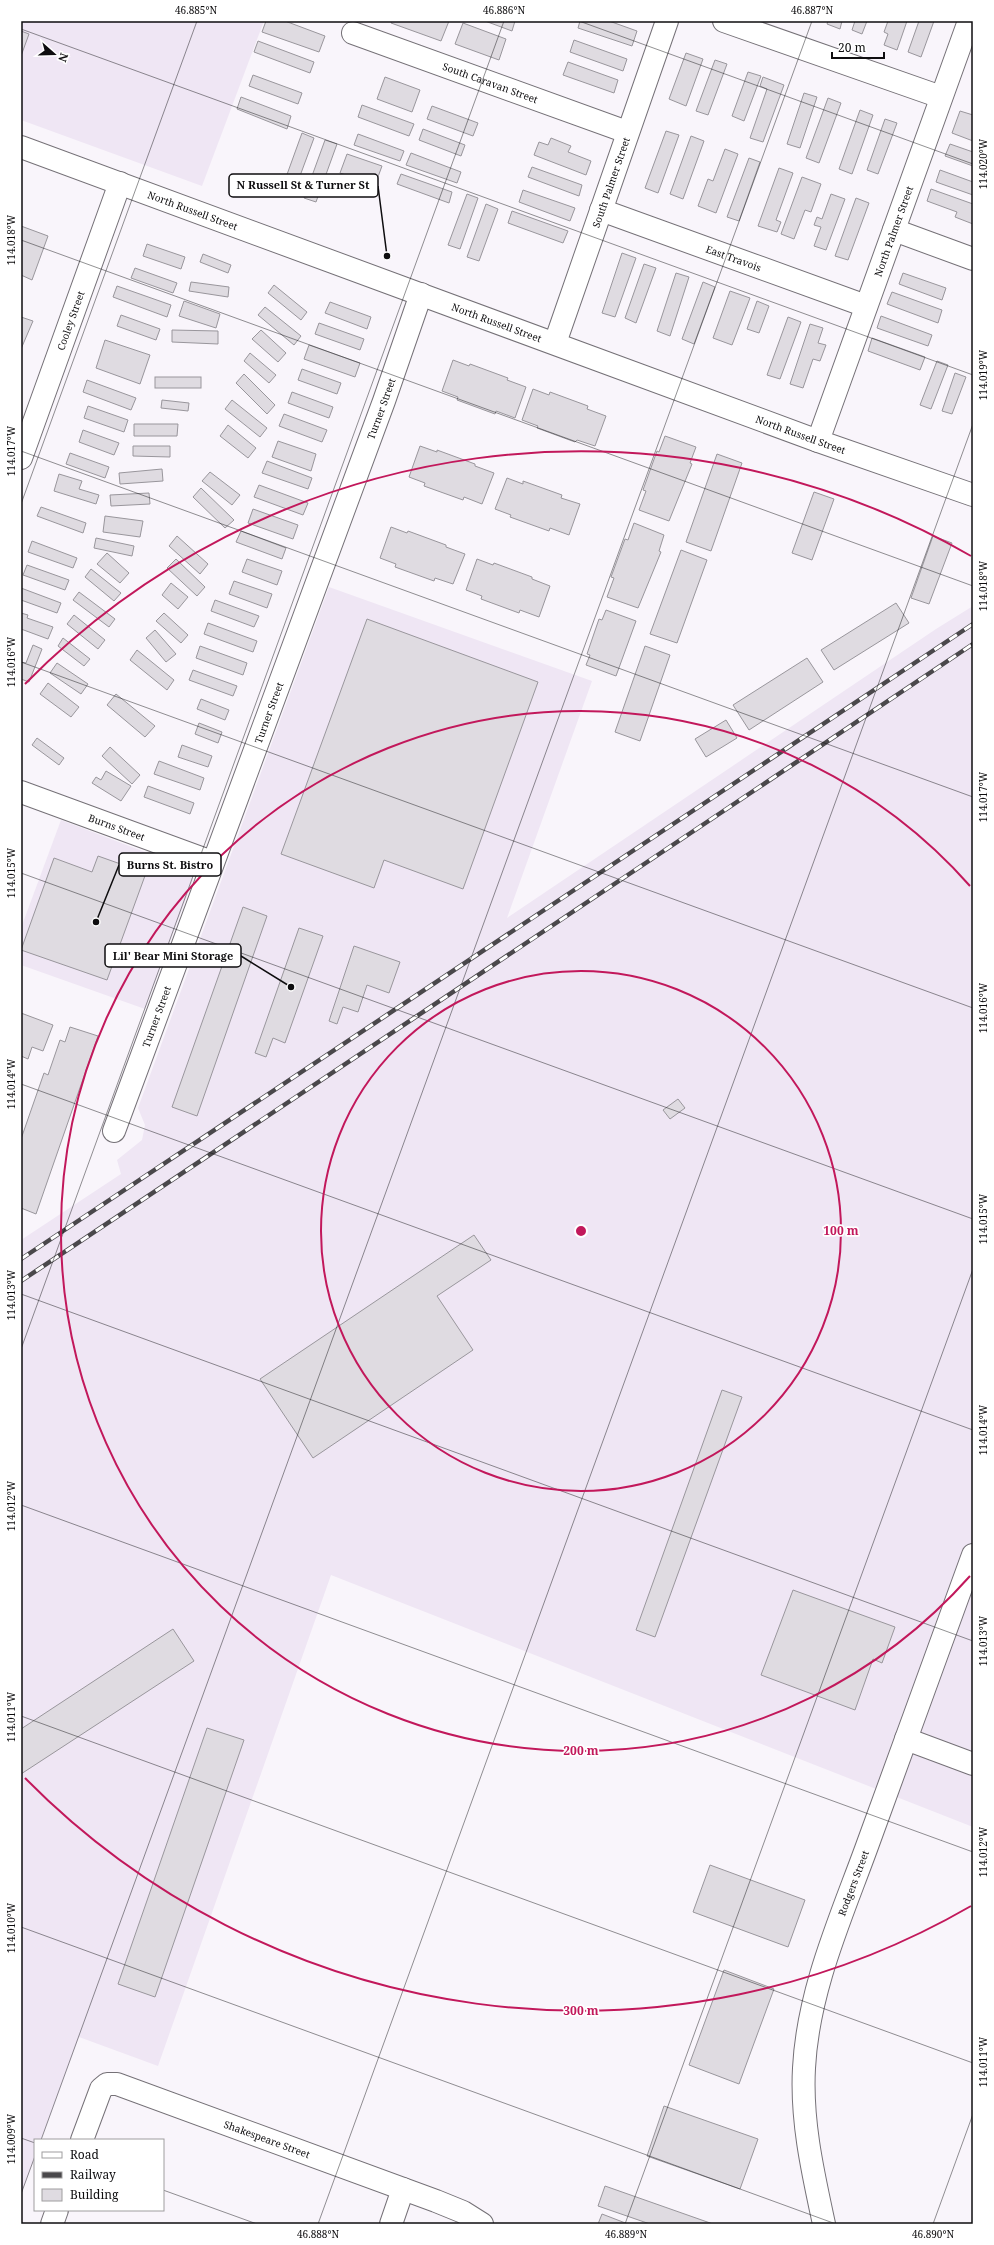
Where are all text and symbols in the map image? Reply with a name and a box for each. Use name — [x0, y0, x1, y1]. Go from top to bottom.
text: 46.885°N — [175, 3, 217, 17]
text: 46.886°N — [483, 3, 525, 17]
text: 46.887°N — [791, 3, 833, 17]
north arrow — [34, 34, 74, 74]
scale bar — [832, 34, 884, 60]
text: 20 m — [838, 39, 866, 56]
text: N — [55, 51, 72, 65]
street label: South Caravan Street — [441, 59, 540, 106]
street label: South Palmer Street — [589, 135, 633, 230]
text: 114.020°W — [976, 138, 990, 189]
callout: N Russell St & Turner St — [229, 174, 378, 197]
text: N Russell St & Turner St — [237, 177, 370, 192]
street label: North Palmer Street — [871, 183, 916, 278]
street label: North Russell Street — [146, 187, 240, 233]
text: 114.018°W — [4, 214, 18, 265]
street label: East Travois — [704, 242, 764, 275]
street label: Cooley Street — [53, 288, 88, 352]
street label: North Russell Street — [450, 300, 544, 346]
text: 114.019°W — [976, 349, 990, 400]
street label: Turner Street — [363, 376, 399, 441]
street label: North Russell Street — [754, 412, 848, 457]
text: 114.017°W — [4, 425, 18, 476]
text: 114.018°W — [976, 560, 990, 611]
text: 114.016°W — [4, 636, 18, 687]
street label: Turner Street — [251, 680, 287, 745]
text: 114.017°W — [976, 771, 990, 822]
street label: Burns Street — [87, 810, 147, 844]
text: 114.015°W — [4, 847, 18, 898]
callout: Burns St. Bistro — [119, 853, 221, 876]
text: Burns St. Bistro — [127, 857, 213, 872]
callout: Lil' Bear Mini Storage — [105, 944, 241, 967]
text: Lil' Bear Mini Storage — [113, 948, 233, 963]
text: 114.016°W — [976, 982, 990, 1033]
street label: Turner Street — [139, 984, 174, 1049]
text: 114.014°W — [4, 1058, 18, 1109]
text: 114.015°W — [976, 1193, 990, 1244]
text: 100 m — [823, 1222, 859, 1239]
centre of rings — [574, 1224, 588, 1238]
text: 114.013°W — [4, 1269, 18, 1320]
text: 114.014°W — [976, 1404, 990, 1455]
text: 114.012°W — [4, 1480, 18, 1531]
text: 114.013°W — [976, 1615, 990, 1666]
text: 114.011°W — [4, 1691, 18, 1742]
text: 200 m — [563, 1742, 599, 1759]
text: 114.012°W — [976, 1826, 990, 1877]
street label: Rodgers Street — [834, 1848, 872, 1918]
text: 114.010°W — [4, 1902, 18, 1953]
text: 300 m — [563, 2002, 599, 2019]
text: 114.011°W — [976, 2036, 990, 2087]
text: 114.009°W — [4, 2113, 18, 2164]
street label: Shakespeare Street — [222, 2117, 312, 2161]
legend — [34, 2139, 164, 2211]
text: Road — [70, 2146, 100, 2163]
text: Railway — [70, 2166, 116, 2183]
text: Building — [70, 2186, 119, 2203]
text: 46.888°N — [297, 2227, 339, 2241]
text: 46.889°N — [605, 2227, 647, 2241]
text: 46.890°N — [912, 2227, 954, 2241]

